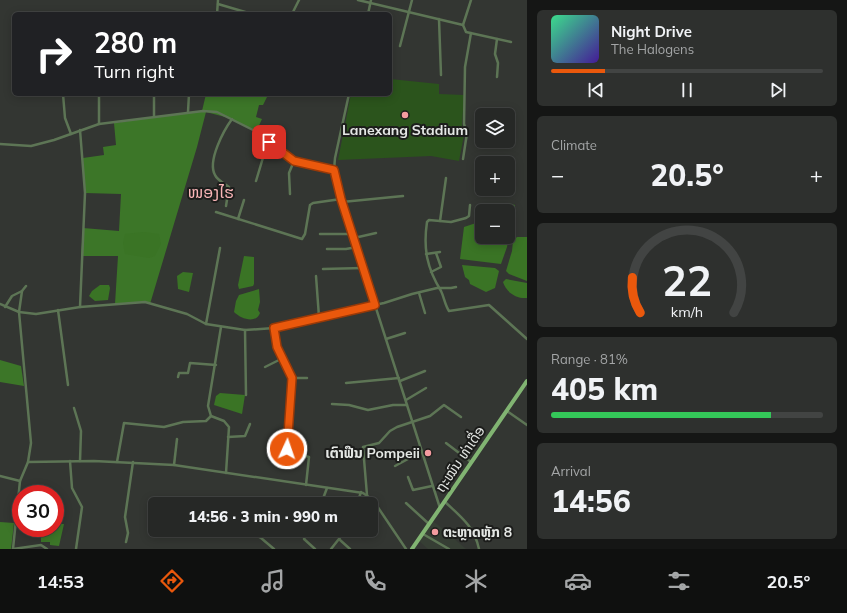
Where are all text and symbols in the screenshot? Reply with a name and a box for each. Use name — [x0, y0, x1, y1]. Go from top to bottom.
text: Night Drive — [611, 22, 692, 41]
text: 280 m — [94, 25, 177, 60]
icon: right — [28, 28, 80, 80]
text: The Halogens — [611, 41, 694, 57]
text: Turn right — [94, 60, 174, 83]
icon: previous — [585, 79, 607, 101]
icon: pause — [676, 79, 698, 101]
icon: next — [767, 79, 789, 101]
map controls — [475, 108, 515, 244]
button: layers — [475, 108, 515, 148]
marker: Lanexang Stadium — [400, 110, 410, 120]
place label: Lanexang Stadium — [342, 121, 468, 139]
pin — [252, 125, 286, 159]
icon: arrive — [258, 131, 280, 153]
text: Climate — [551, 137, 597, 153]
button: + — [475, 156, 515, 196]
text: 20.5° — [650, 156, 724, 194]
text: − — [551, 161, 564, 189]
text: + — [810, 161, 823, 189]
district label: ໜອງໄຮ — [188, 182, 234, 202]
button: − — [475, 204, 515, 244]
text: 22 — [662, 253, 712, 305]
text: km/h — [671, 302, 703, 320]
text: Range · 81% — [551, 351, 628, 367]
text: 405 km — [551, 370, 658, 408]
street label: ຖະໝົນ ທ່າເດື່ອ — [430, 421, 489, 496]
position arrow — [266, 428, 308, 470]
place label: ເຕົາຟືນ Pompeii — [325, 444, 420, 462]
marker: ເຕົາຟືນ Pompeii — [423, 448, 433, 458]
text: Arrival — [551, 463, 591, 479]
text: 14:56 — [551, 482, 631, 520]
speed limit sign: 30 — [12, 485, 64, 537]
text: 14:56 · 3 min · 990 m — [188, 507, 338, 526]
place label: ຕະຫຼາດຫຼັກ 8 — [443, 523, 512, 541]
marker: ຕະຫຼາດຫຼັກ 8 — [430, 527, 440, 537]
icon: directions — [158, 567, 186, 595]
icon: music — [259, 567, 287, 595]
icon: phone — [361, 567, 389, 595]
icon: climate — [462, 567, 490, 595]
icon: car — [564, 567, 592, 595]
icon: filters — [665, 567, 693, 595]
text: 14:53 — [37, 570, 84, 593]
text: 20.5° — [767, 570, 810, 593]

